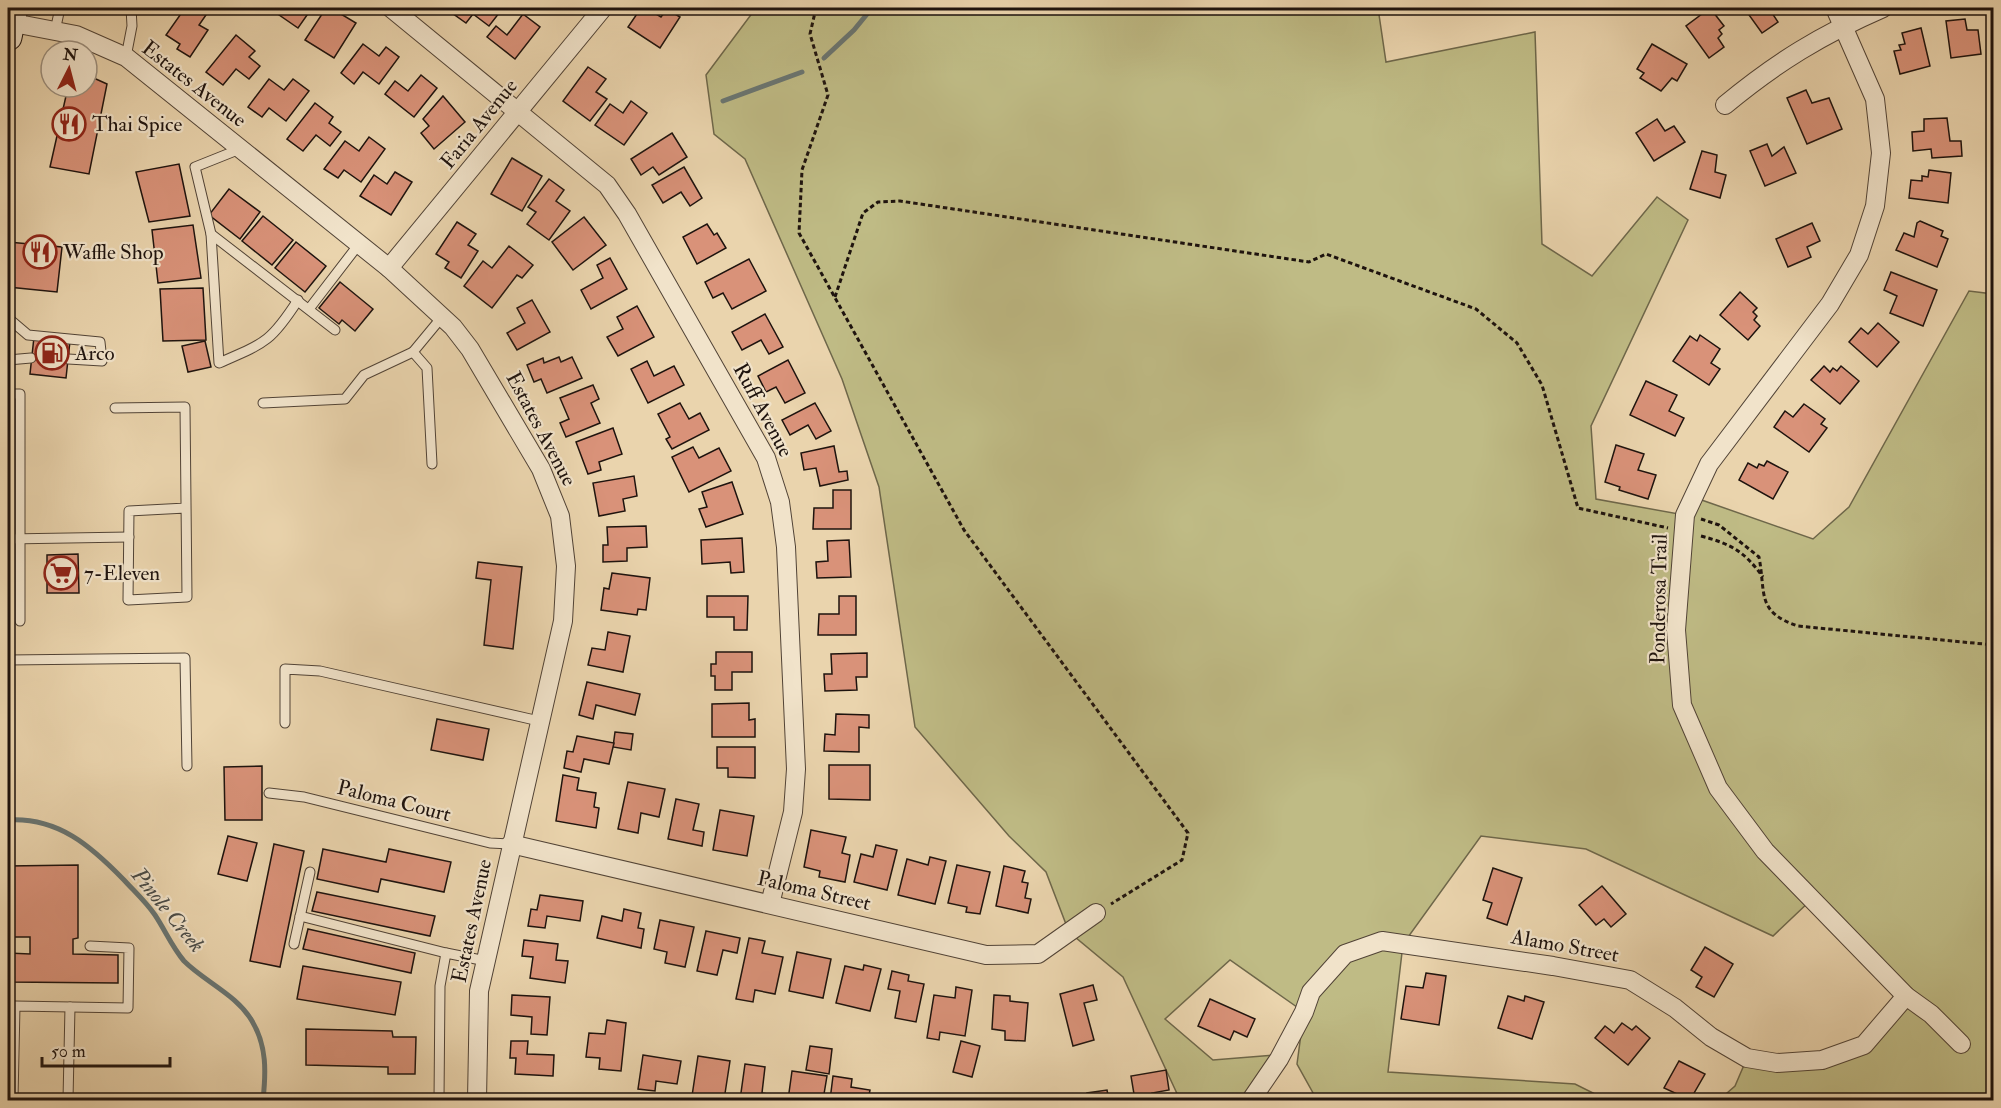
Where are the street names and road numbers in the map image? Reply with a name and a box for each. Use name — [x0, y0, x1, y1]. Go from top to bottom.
street label: Estates Avenue — [136, 35, 252, 133]
street label: Faria Avenue — [434, 73, 524, 175]
street label: Ruff Avenue — [727, 358, 799, 462]
street label: Estates Avenue — [500, 367, 583, 491]
street label: Ponderosa Trail — [1644, 533, 1674, 664]
street label: Paloma Court — [334, 774, 454, 828]
street label: Estates Avenue — [446, 856, 498, 985]
street label: Paloma Street — [755, 865, 874, 917]
street label: Alamo Street — [1508, 923, 1621, 969]

